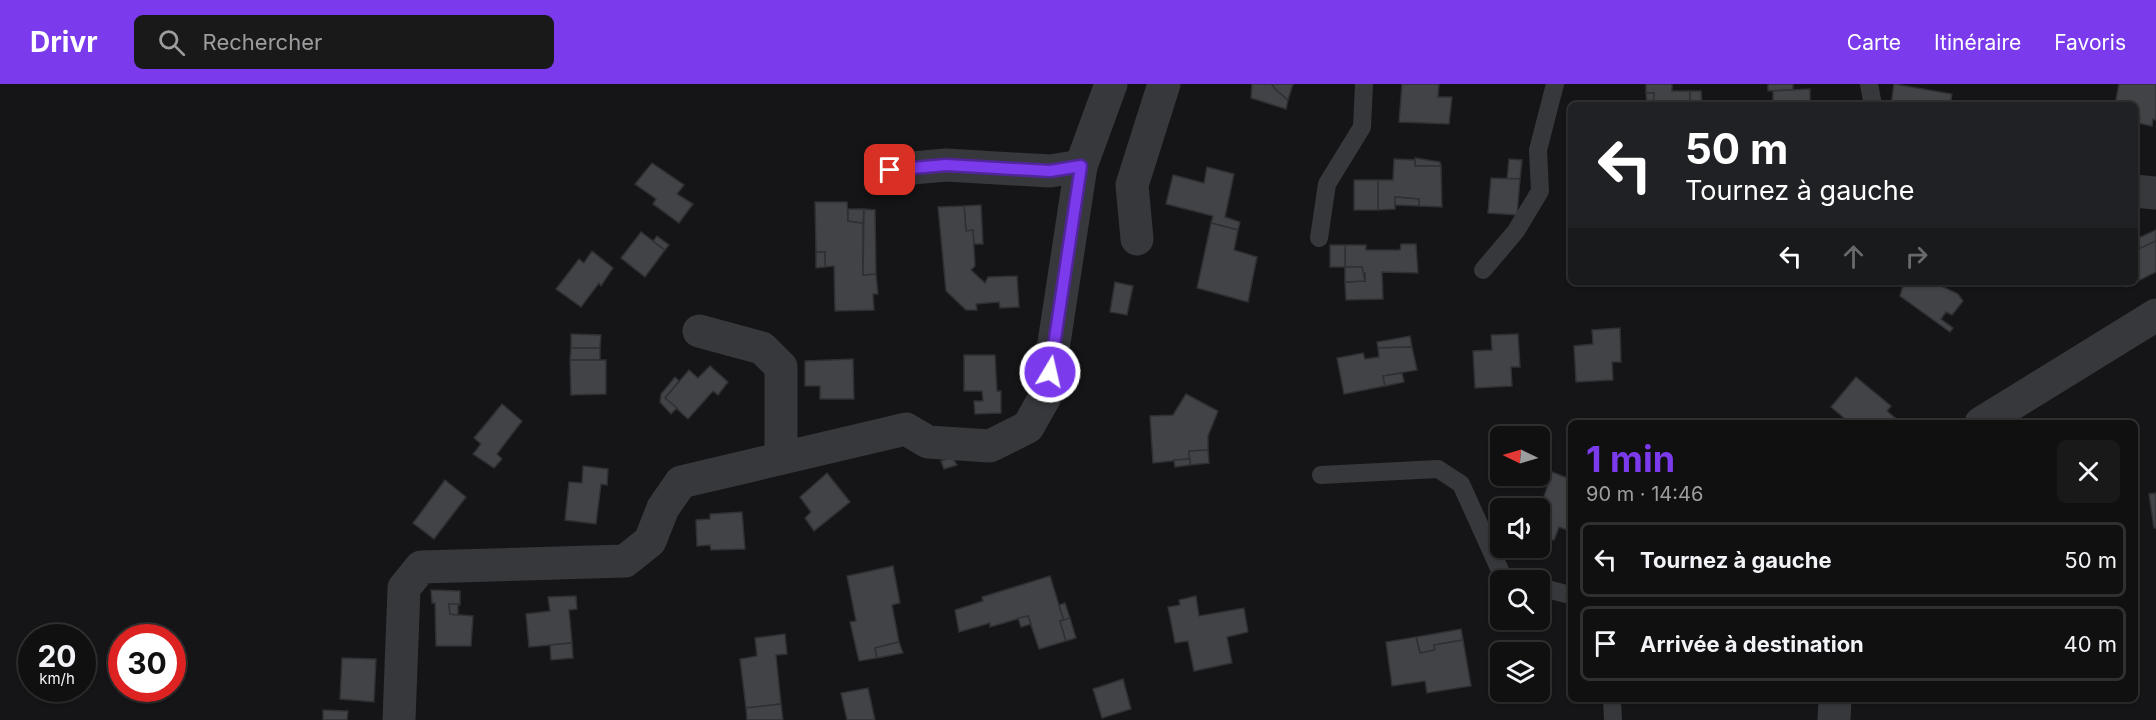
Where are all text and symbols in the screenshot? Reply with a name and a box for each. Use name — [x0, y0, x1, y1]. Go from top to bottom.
search box — [134, 15, 554, 69]
text: Drivr — [30, 25, 98, 59]
icon: search — [155, 26, 188, 59]
text: Rechercher — [203, 29, 322, 55]
text: Carte — [1847, 30, 1901, 55]
text: Itinéraire — [1934, 30, 2021, 55]
text: Favoris — [2054, 30, 2126, 55]
text: 50 m — [1685, 123, 1788, 174]
icon: left — [1586, 126, 1664, 204]
pin — [864, 144, 915, 195]
icon: arrive — [873, 153, 906, 186]
text: Tournez à gauche — [1685, 174, 1914, 207]
icon: left — [1774, 240, 1807, 273]
icon: ahead — [1837, 240, 1870, 273]
icon: right — [1900, 240, 1933, 273]
position arrow — [1018, 340, 1082, 404]
north arrow — [1490, 426, 1550, 486]
map controls — [1490, 426, 1550, 702]
text: 1 min — [1586, 437, 1675, 481]
button: close — [2057, 440, 2120, 503]
text: 90 m · 14:46 — [1586, 482, 1703, 506]
button: sound — [1490, 498, 1550, 558]
icon: left — [1589, 543, 1622, 576]
text: Tournez à gauche — [1640, 547, 1832, 573]
text: 50 m — [2064, 547, 2117, 573]
button: search — [1490, 570, 1550, 630]
speed limit sign: 30 — [108, 624, 186, 702]
icon: arrive — [1589, 627, 1622, 660]
text: Arrivée à destination — [1640, 631, 1864, 657]
text: 40 m — [2063, 631, 2117, 657]
text: 20 — [37, 638, 77, 674]
button: layers — [1490, 642, 1550, 702]
text: km/h — [39, 669, 75, 688]

